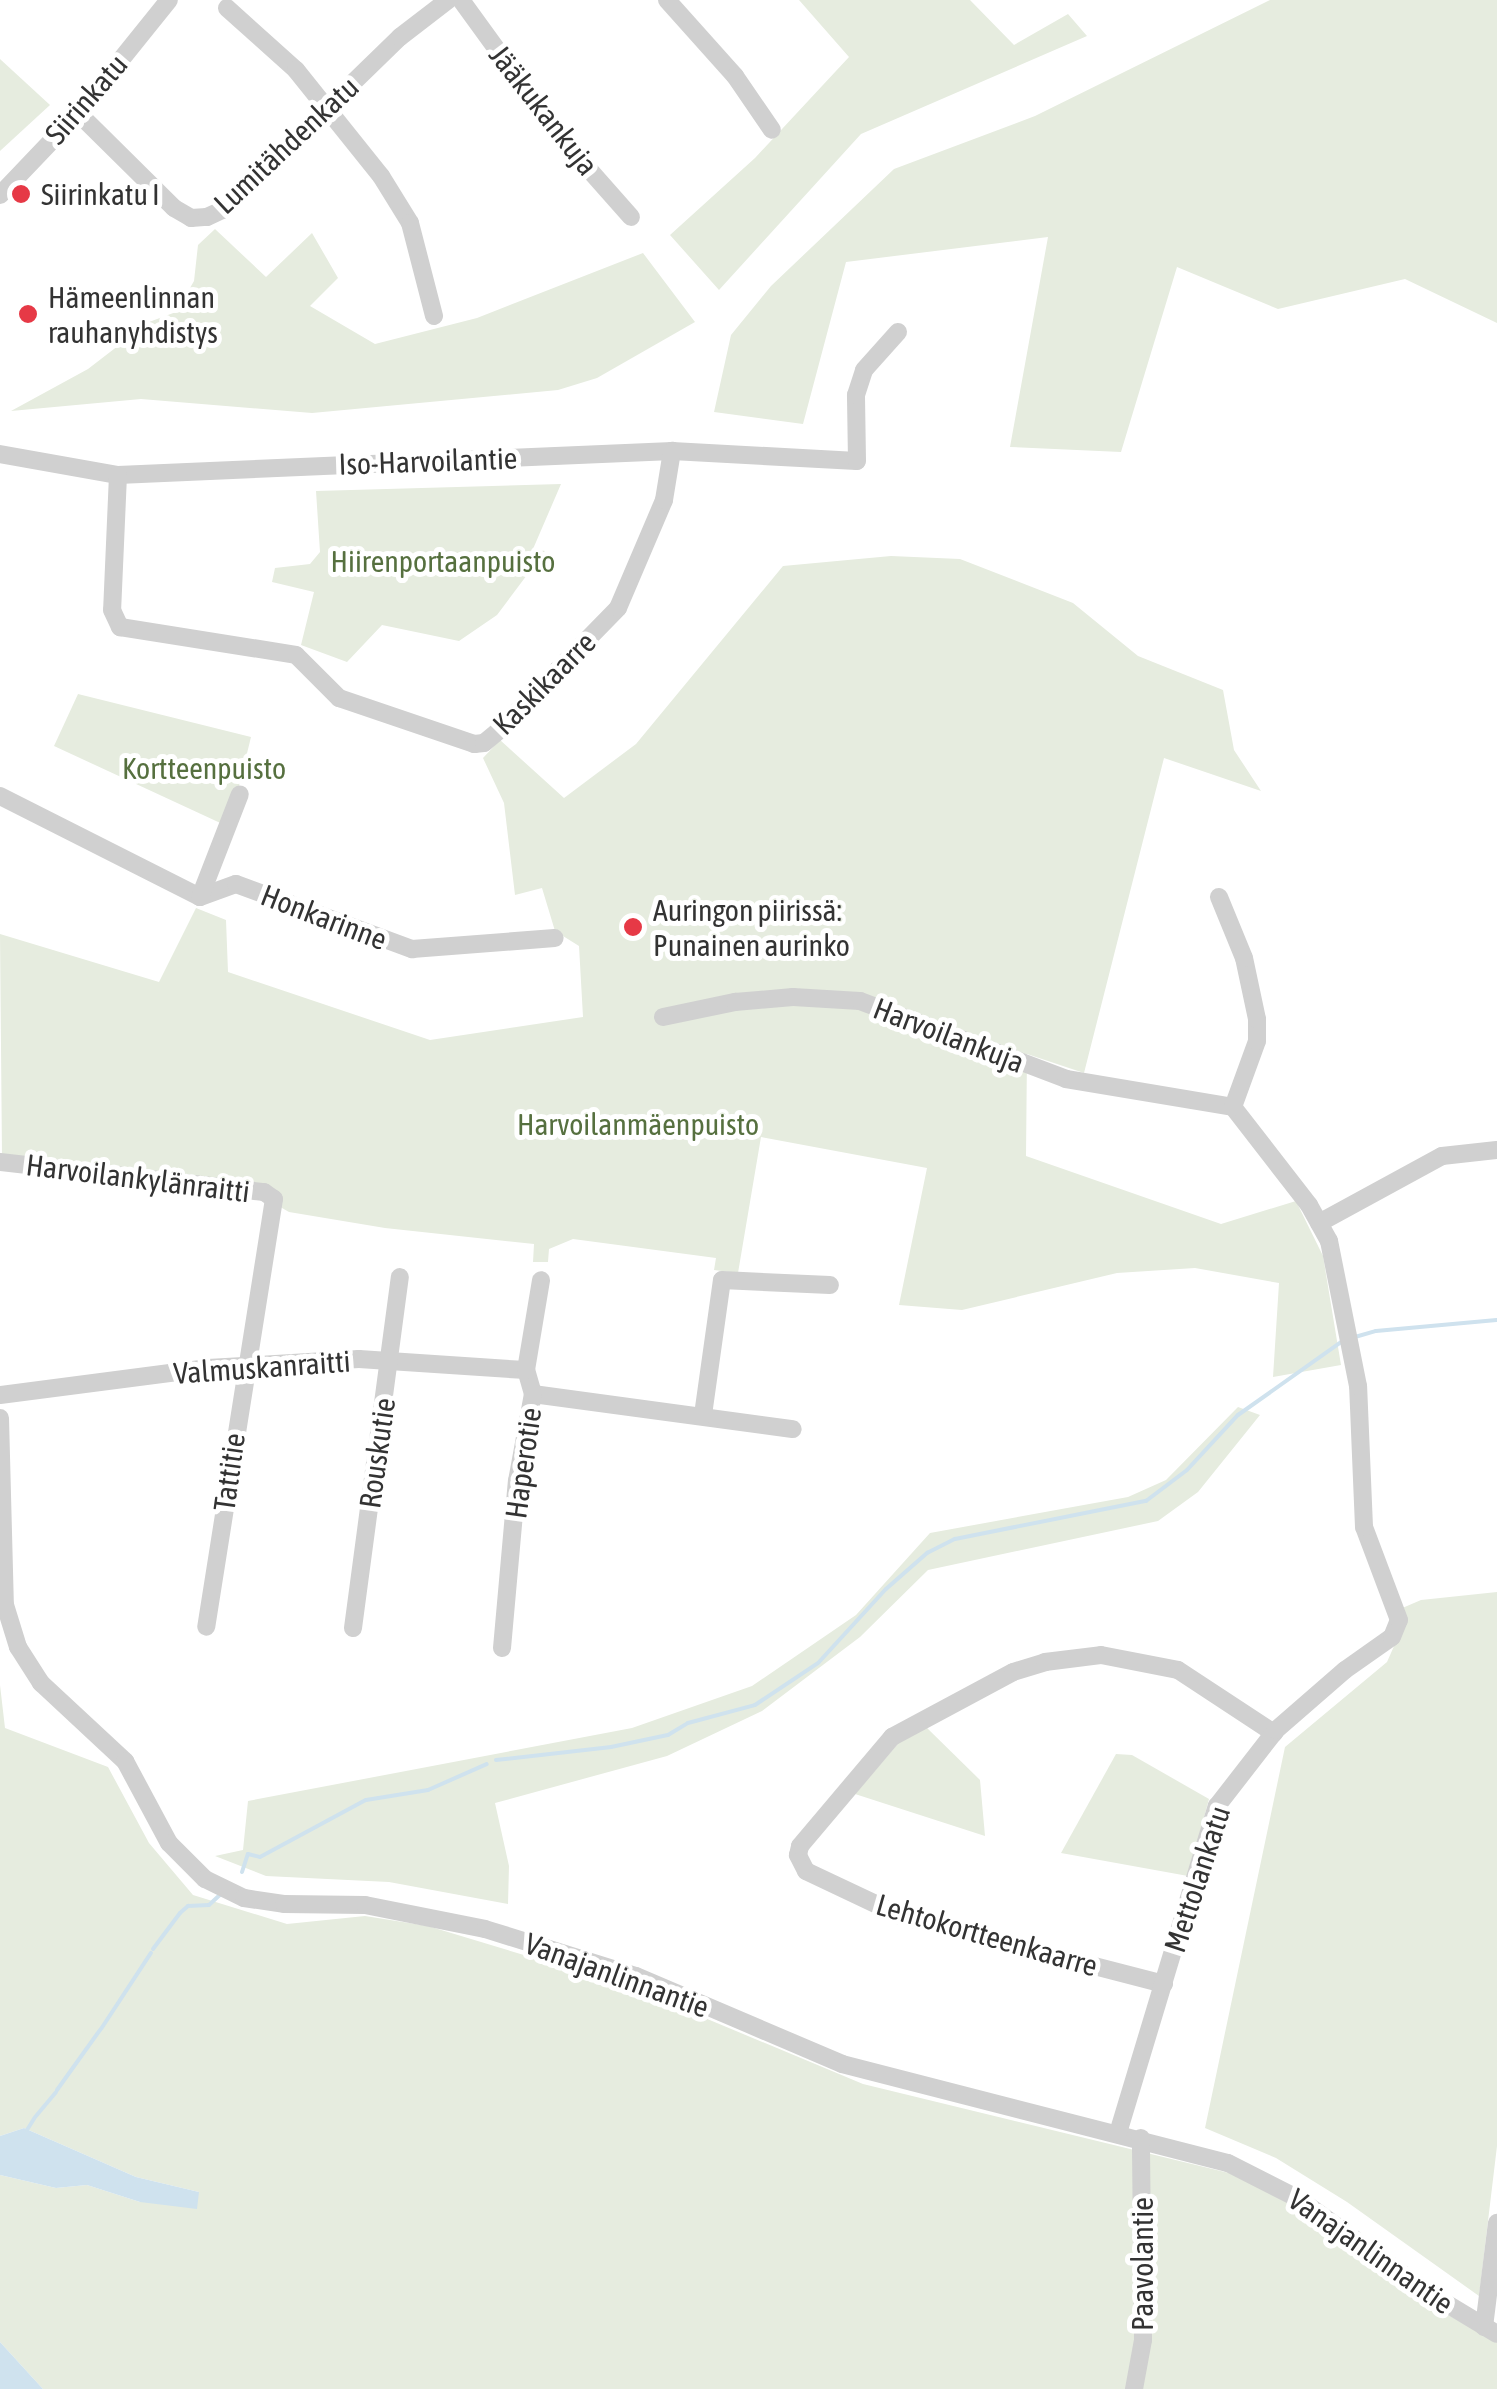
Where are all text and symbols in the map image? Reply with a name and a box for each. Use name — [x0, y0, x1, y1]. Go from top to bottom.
street label: Jääkukankuja — [482, 38, 606, 182]
street label: Siirinkatu — [37, 47, 135, 151]
street label: Lumitähdenkatu — [206, 69, 366, 221]
place label: Siirinkatu I — [41, 176, 160, 212]
marker: Siirinkatu I — [10, 183, 32, 205]
place label: Hämeenlinnan rauhanyhdistys — [48, 279, 218, 350]
marker: Hämeenlinnan rauhanyhdistys — [17, 303, 39, 325]
street label: Iso-Harvoilantie — [338, 440, 518, 482]
park label: Hiirenportaanpuisto — [331, 543, 555, 579]
street label: Kaskikaarre — [485, 624, 603, 742]
park label: Kortteenpuisto — [122, 750, 286, 786]
street label: Honkarinne — [256, 877, 392, 957]
place label: Auringon piirissä: Punainen aurinko — [653, 892, 850, 962]
marker: Auringon piirissä: Punainen aurinko — [622, 916, 644, 938]
street label: Harvoilankuja — [869, 990, 1029, 1080]
park label: Harvoilanmäenpuisto — [517, 1106, 759, 1142]
street label: Harvoilankylänraitti — [24, 1146, 252, 1210]
street label: Valmuskanraitti — [172, 1343, 352, 1391]
street label: Rouskutie — [351, 1396, 403, 1510]
street label: Haperotie — [497, 1405, 549, 1521]
street label: Tattitie — [206, 1431, 252, 1513]
street label: Mettolankatu — [1156, 1801, 1238, 1957]
street label: Lehtokortteenkaarre — [872, 1886, 1102, 1984]
street label: Vanajanlinnantie — [520, 1925, 714, 2025]
street label: Vanajanlinnantie — [1282, 2181, 1460, 2321]
street label: Paavolantie — [1124, 2197, 1160, 2331]

